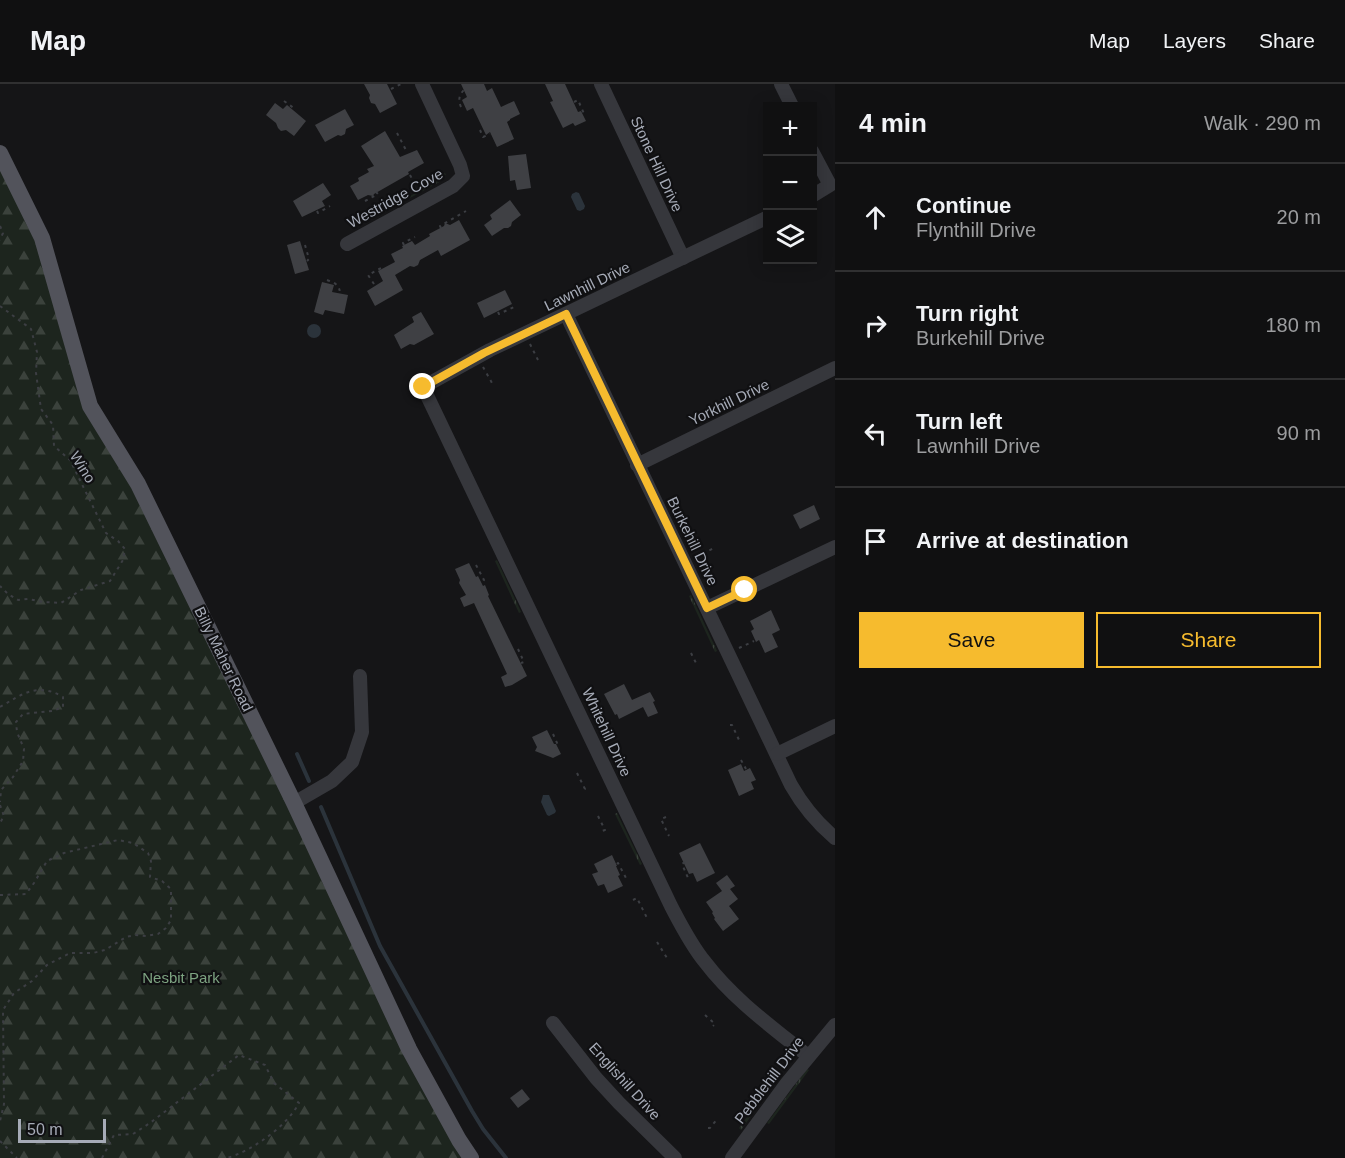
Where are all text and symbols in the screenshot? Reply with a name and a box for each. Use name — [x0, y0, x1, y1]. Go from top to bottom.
text: Map — [30, 25, 86, 56]
text: Map — [1089, 29, 1130, 52]
text: Layers — [1163, 29, 1226, 52]
text: Share — [1259, 29, 1315, 52]
map controls — [763, 102, 817, 264]
button: + — [763, 102, 817, 156]
text: 4 min — [859, 108, 927, 138]
text: Walk · 290 m — [1204, 112, 1321, 134]
street label: Stone Hill Drive — [627, 114, 687, 214]
button: − — [763, 156, 817, 210]
street label: Westridge Cove — [344, 165, 446, 231]
text: Continue — [916, 193, 1011, 218]
icon: ahead — [859, 201, 892, 234]
text: 20 m — [1277, 206, 1321, 228]
button: layers — [763, 210, 817, 264]
text: Flynthill Drive — [916, 219, 1036, 241]
street label: Lawnhill Drive — [541, 258, 633, 314]
text: Turn right — [916, 301, 1018, 326]
icon: right — [859, 309, 892, 342]
text: 180 m — [1265, 314, 1321, 336]
text: Burkehill Drive — [916, 327, 1045, 349]
route end — [409, 373, 435, 399]
street label: Yorkhill Drive — [686, 375, 772, 429]
text: Turn left — [916, 409, 1002, 434]
icon: left — [859, 417, 892, 450]
text: 90 m — [1277, 422, 1321, 444]
text: Lawnhill Drive — [916, 435, 1041, 457]
street label: Wino — [67, 448, 99, 486]
street label: Burkehill Drive — [664, 494, 722, 588]
icon: arrive — [859, 525, 892, 558]
text: Arrive at destination — [916, 528, 1129, 553]
route start — [731, 576, 757, 602]
street label: Billy Maher Road — [191, 604, 257, 714]
button: Save — [859, 612, 1084, 668]
button: Share — [1096, 612, 1321, 668]
street label: Whitehill Drive — [579, 685, 635, 779]
park label: Nesbit Park — [142, 969, 220, 986]
street label: Pebblehill Drive — [731, 1033, 807, 1127]
street label: Englishill Drive — [586, 1039, 664, 1123]
scale bar — [18, 1116, 106, 1144]
text: 50 m — [27, 1121, 63, 1138]

